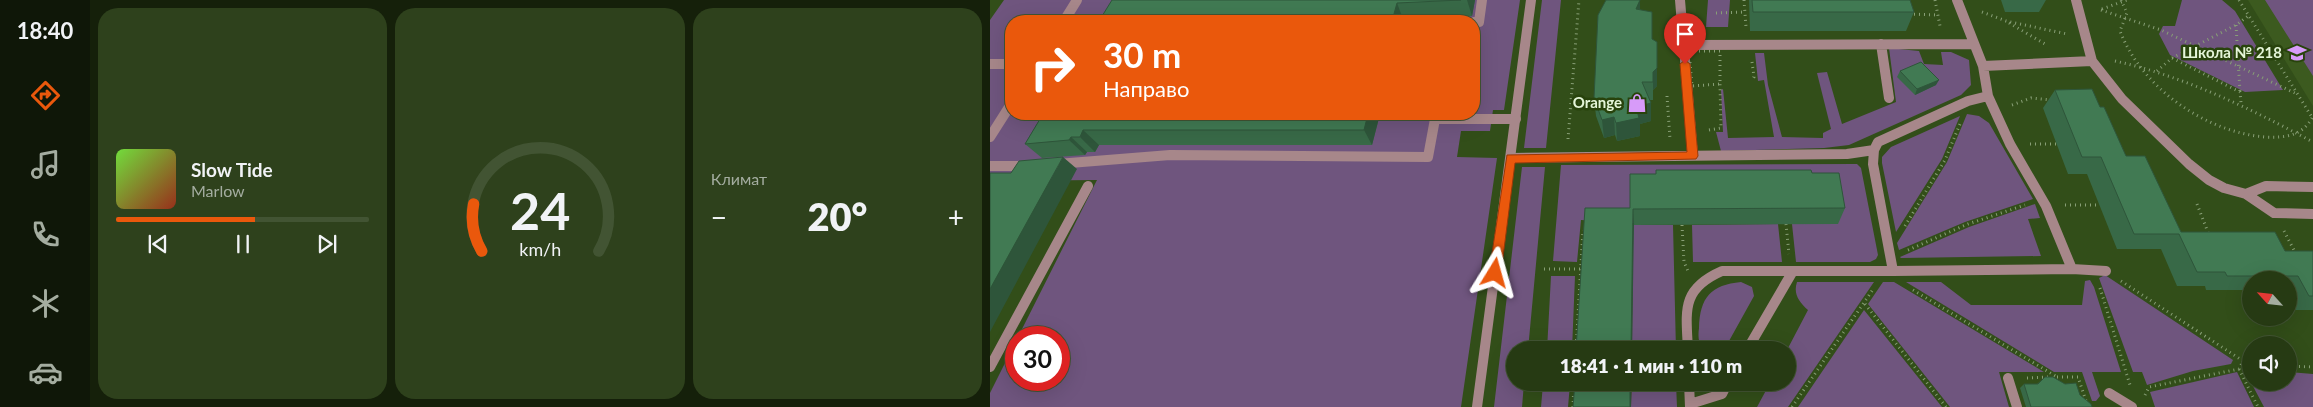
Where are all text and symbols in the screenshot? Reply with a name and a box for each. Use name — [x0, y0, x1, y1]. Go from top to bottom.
pin — [1664, 13, 1706, 64]
text: 18:40 — [17, 17, 73, 44]
icon: arrive — [1671, 20, 1699, 48]
text: 30 m — [1103, 33, 1181, 75]
icon: right — [1020, 35, 1085, 100]
school or university icon: Школа № 218 — [2286, 42, 2308, 64]
place label: Школа № 218 — [2182, 43, 2282, 61]
text: Направо — [1103, 75, 1189, 102]
icon: directions — [28, 78, 63, 113]
shop icon: Orange — [1626, 92, 1648, 114]
place label: Orange — [1573, 93, 1622, 111]
icon: music — [28, 147, 63, 182]
text: Slow Tide — [191, 158, 273, 181]
text: Климат — [711, 169, 767, 188]
text: 24 — [510, 179, 570, 241]
text: Marlow — [191, 181, 245, 200]
text: 20° — [807, 193, 867, 239]
text: − — [711, 200, 727, 234]
text: + — [948, 200, 964, 234]
icon: phone — [28, 217, 63, 252]
icon: previous — [144, 230, 172, 258]
icon: pause — [229, 230, 257, 258]
icon: next — [313, 230, 341, 258]
text: km/h — [519, 238, 561, 260]
position arrow — [1468, 246, 1520, 298]
north arrow — [2242, 271, 2298, 326]
map controls — [2242, 271, 2297, 391]
icon: climate — [28, 286, 63, 321]
speed limit sign: 30 — [1005, 326, 1070, 391]
button: sound — [2242, 336, 2297, 391]
text: 18:41 · 1 мин · 110 m — [1560, 354, 1742, 377]
icon: car — [28, 355, 63, 390]

